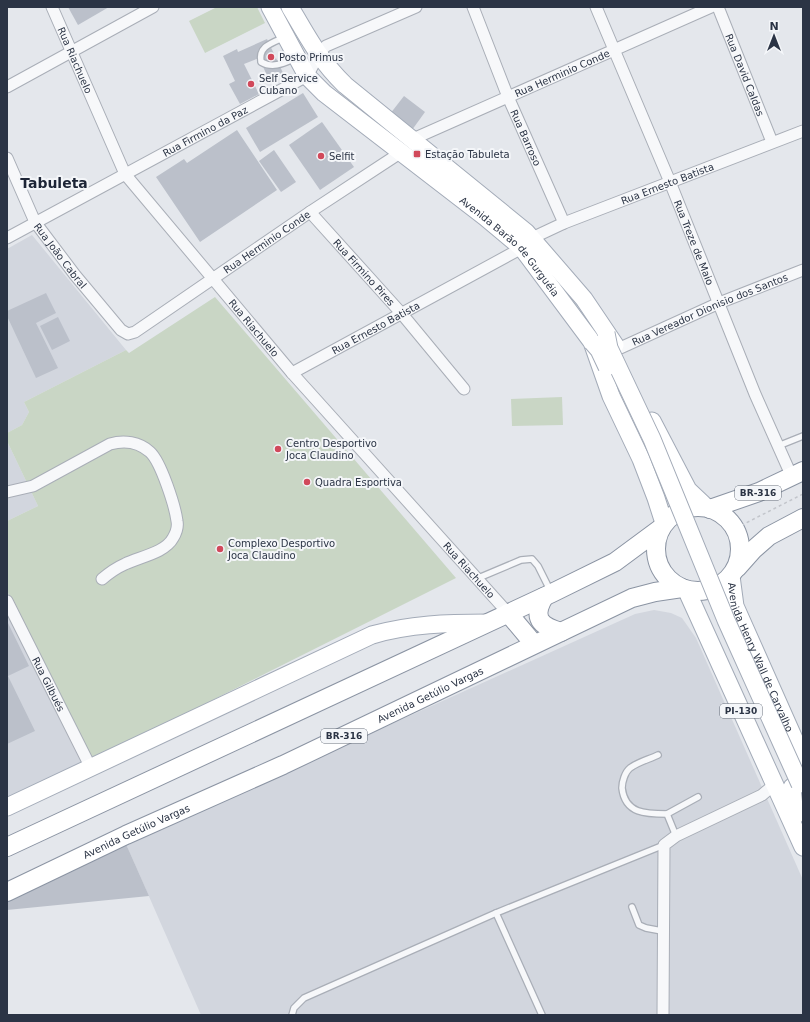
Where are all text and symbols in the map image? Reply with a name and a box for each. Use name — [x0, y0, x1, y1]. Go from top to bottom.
north arrow — [754, 16, 794, 56]
text: N — [769, 20, 779, 33]
street label: Rua Riachuelo — [56, 25, 95, 95]
street label: Rua David Caldas — [724, 32, 767, 118]
street label: Rua Herminio Conde — [513, 47, 611, 99]
marker: Posto Primus — [266, 52, 276, 62]
place label: Posto Primus — [279, 52, 343, 63]
place label: Self Service Cubano — [259, 73, 318, 96]
marker: Self Service Cubano — [246, 79, 256, 89]
street label: Rua Firmino da Paz — [161, 104, 249, 158]
street label: Rua Barroso — [509, 108, 543, 167]
marker: Estação Tabuleta — [412, 149, 422, 159]
place label: Estação Tabuleta — [425, 149, 510, 160]
marker: Selfit — [316, 151, 326, 161]
place label: Selfit — [329, 151, 355, 162]
street label: Rua Ernesto Batista — [619, 160, 715, 206]
district label: Tabuleta — [20, 175, 88, 191]
street label: Avenida Barão de Gurguéia — [458, 194, 562, 298]
street label: Rua Treze de Maio — [672, 198, 716, 287]
street label: Rua Herminio Conde — [221, 208, 312, 275]
street label: Rua João Cabral — [32, 221, 89, 290]
street label: Rua Firmino Pires — [331, 237, 397, 308]
street label: Rua Vereador Dionisio dos Santos — [630, 271, 789, 347]
street label: Rua Riachuelo — [227, 297, 281, 359]
street label: Rua Ernesto Batista — [330, 299, 421, 356]
place label: Centro Desportivo Joca Claudino — [285, 438, 377, 461]
marker: Centro Desportivo Joca Claudino — [273, 444, 283, 454]
marker: Quadra Esportiva — [302, 477, 312, 487]
place label: Quadra Esportiva — [315, 477, 402, 488]
road number: BR-316 — [735, 486, 781, 500]
place label: Complexo Desportivo Joca Claudino — [227, 538, 335, 561]
street label: Rua Riachuelo — [441, 540, 497, 600]
marker: Complexo Desportivo Joca Claudino — [215, 544, 225, 554]
street label: Avenida Henry Wall de Carvalho — [726, 582, 796, 734]
street label: Rua Gilbués — [30, 655, 67, 713]
street label: Avenida Getúlio Vargas — [375, 665, 485, 725]
road number: PI-130 — [720, 704, 762, 718]
road number: BR-316 — [321, 729, 367, 743]
street label: Avenida Getúlio Vargas — [81, 802, 191, 860]

